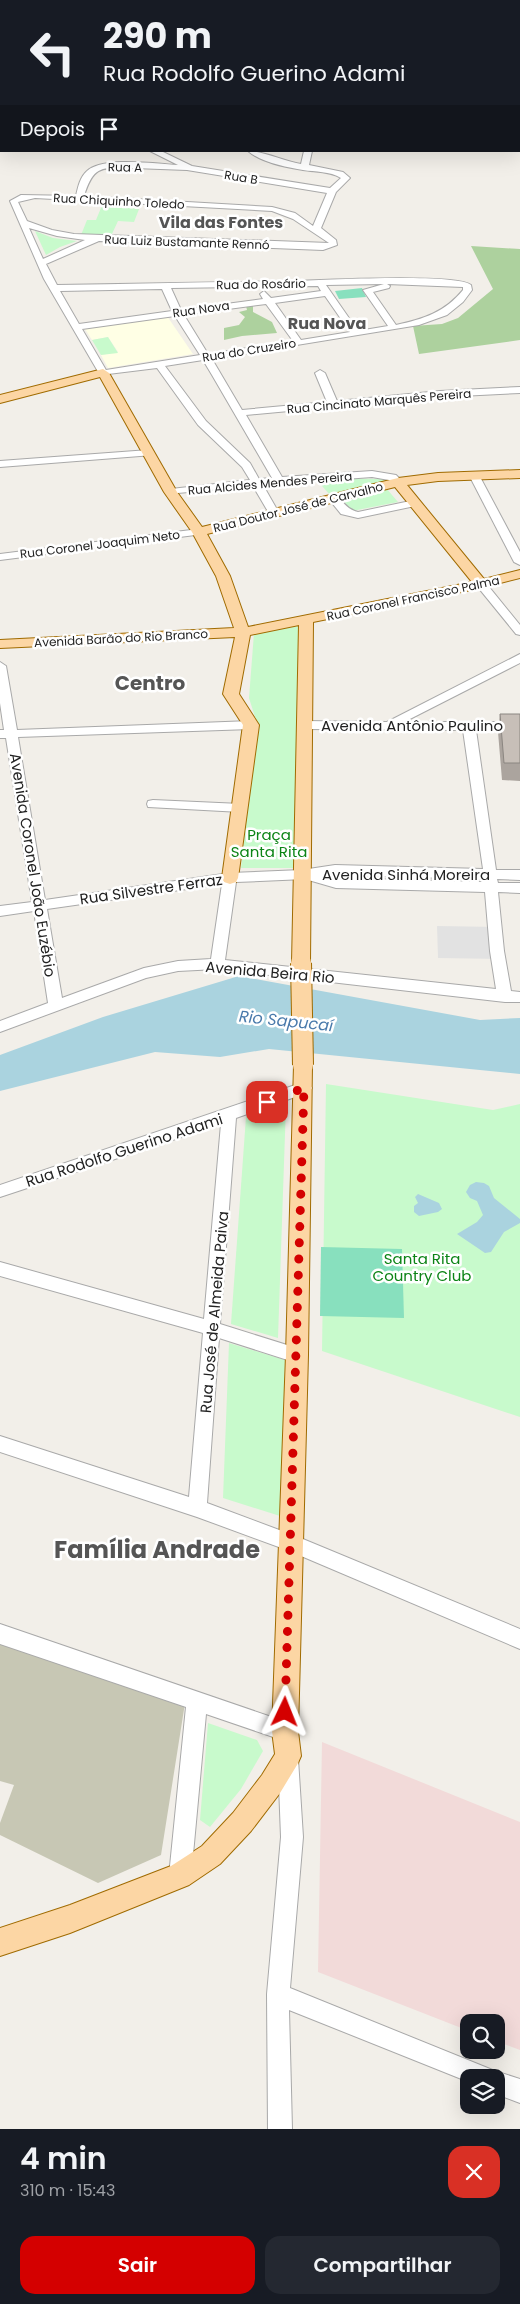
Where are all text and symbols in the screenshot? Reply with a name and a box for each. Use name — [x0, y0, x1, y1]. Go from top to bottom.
text: 290 m — [103, 11, 212, 60]
icon: left — [20, 20, 85, 85]
text: Rua Rodolfo Guerino Adami — [103, 58, 405, 89]
icon: arrive — [95, 115, 123, 143]
text: Depois — [20, 116, 85, 143]
street label: Rua A — [108, 158, 142, 176]
street label: Rua B — [223, 166, 259, 188]
street label: Rua Chiquinho Toledo — [53, 189, 185, 213]
district label: Vila das Fontes — [159, 211, 283, 234]
street label: Rua Luiz Bustamante Rennó — [104, 231, 270, 253]
street label: Rua do Rosário — [216, 275, 306, 293]
street label: Rua Nova — [171, 297, 231, 321]
district label: Rua Nova — [288, 312, 366, 335]
street label: Rua do Cruzeiro — [201, 334, 297, 366]
street label: Rua Cincinato Marquês Pereira — [286, 384, 472, 418]
street label: Rua Alcides Mendes Pereira — [187, 467, 353, 499]
street label: Rua Doutor José de Carvalho — [211, 478, 385, 536]
street label: Rua Coronel Joaquim Neto — [19, 526, 181, 562]
street label: Rua Coronel Francisco Palma — [325, 571, 501, 625]
street label: Avenida Barão do Rio Branco — [34, 625, 209, 651]
district label: Centro — [115, 669, 185, 697]
street label: Avenida Antônio Paulino — [321, 715, 503, 736]
street label: Avenida Coronel João Euzébio — [5, 751, 61, 979]
park label: Praça Santa Rita — [231, 824, 307, 862]
street label: Avenida Sinhá Moreira — [322, 864, 490, 885]
street label: Rua Silvestre Ferraz — [78, 869, 224, 909]
street label: Avenida Beira Rio — [204, 956, 336, 988]
water label: Rio Sapucaí — [238, 1005, 335, 1037]
pin — [246, 1081, 288, 1123]
icon: arrive — [253, 1088, 281, 1116]
street label: Rua Rodolfo Guerino Adami — [23, 1108, 225, 1192]
street label: Rua José de Almeida Paiva — [195, 1210, 233, 1414]
park label: Santa Rita Country Club — [373, 1248, 471, 1286]
district label: Família Andrade — [54, 1533, 260, 1566]
position arrow — [258, 1685, 310, 1737]
map controls — [460, 2014, 505, 2114]
button: search — [460, 2014, 505, 2059]
button: layers — [460, 2069, 505, 2114]
text: 4 min — [20, 2137, 107, 2180]
button: close — [448, 2146, 500, 2198]
text: 310 m · 15:43 — [20, 2179, 115, 2202]
button: Sair — [20, 2236, 255, 2294]
button: Compartilhar — [265, 2236, 500, 2294]

